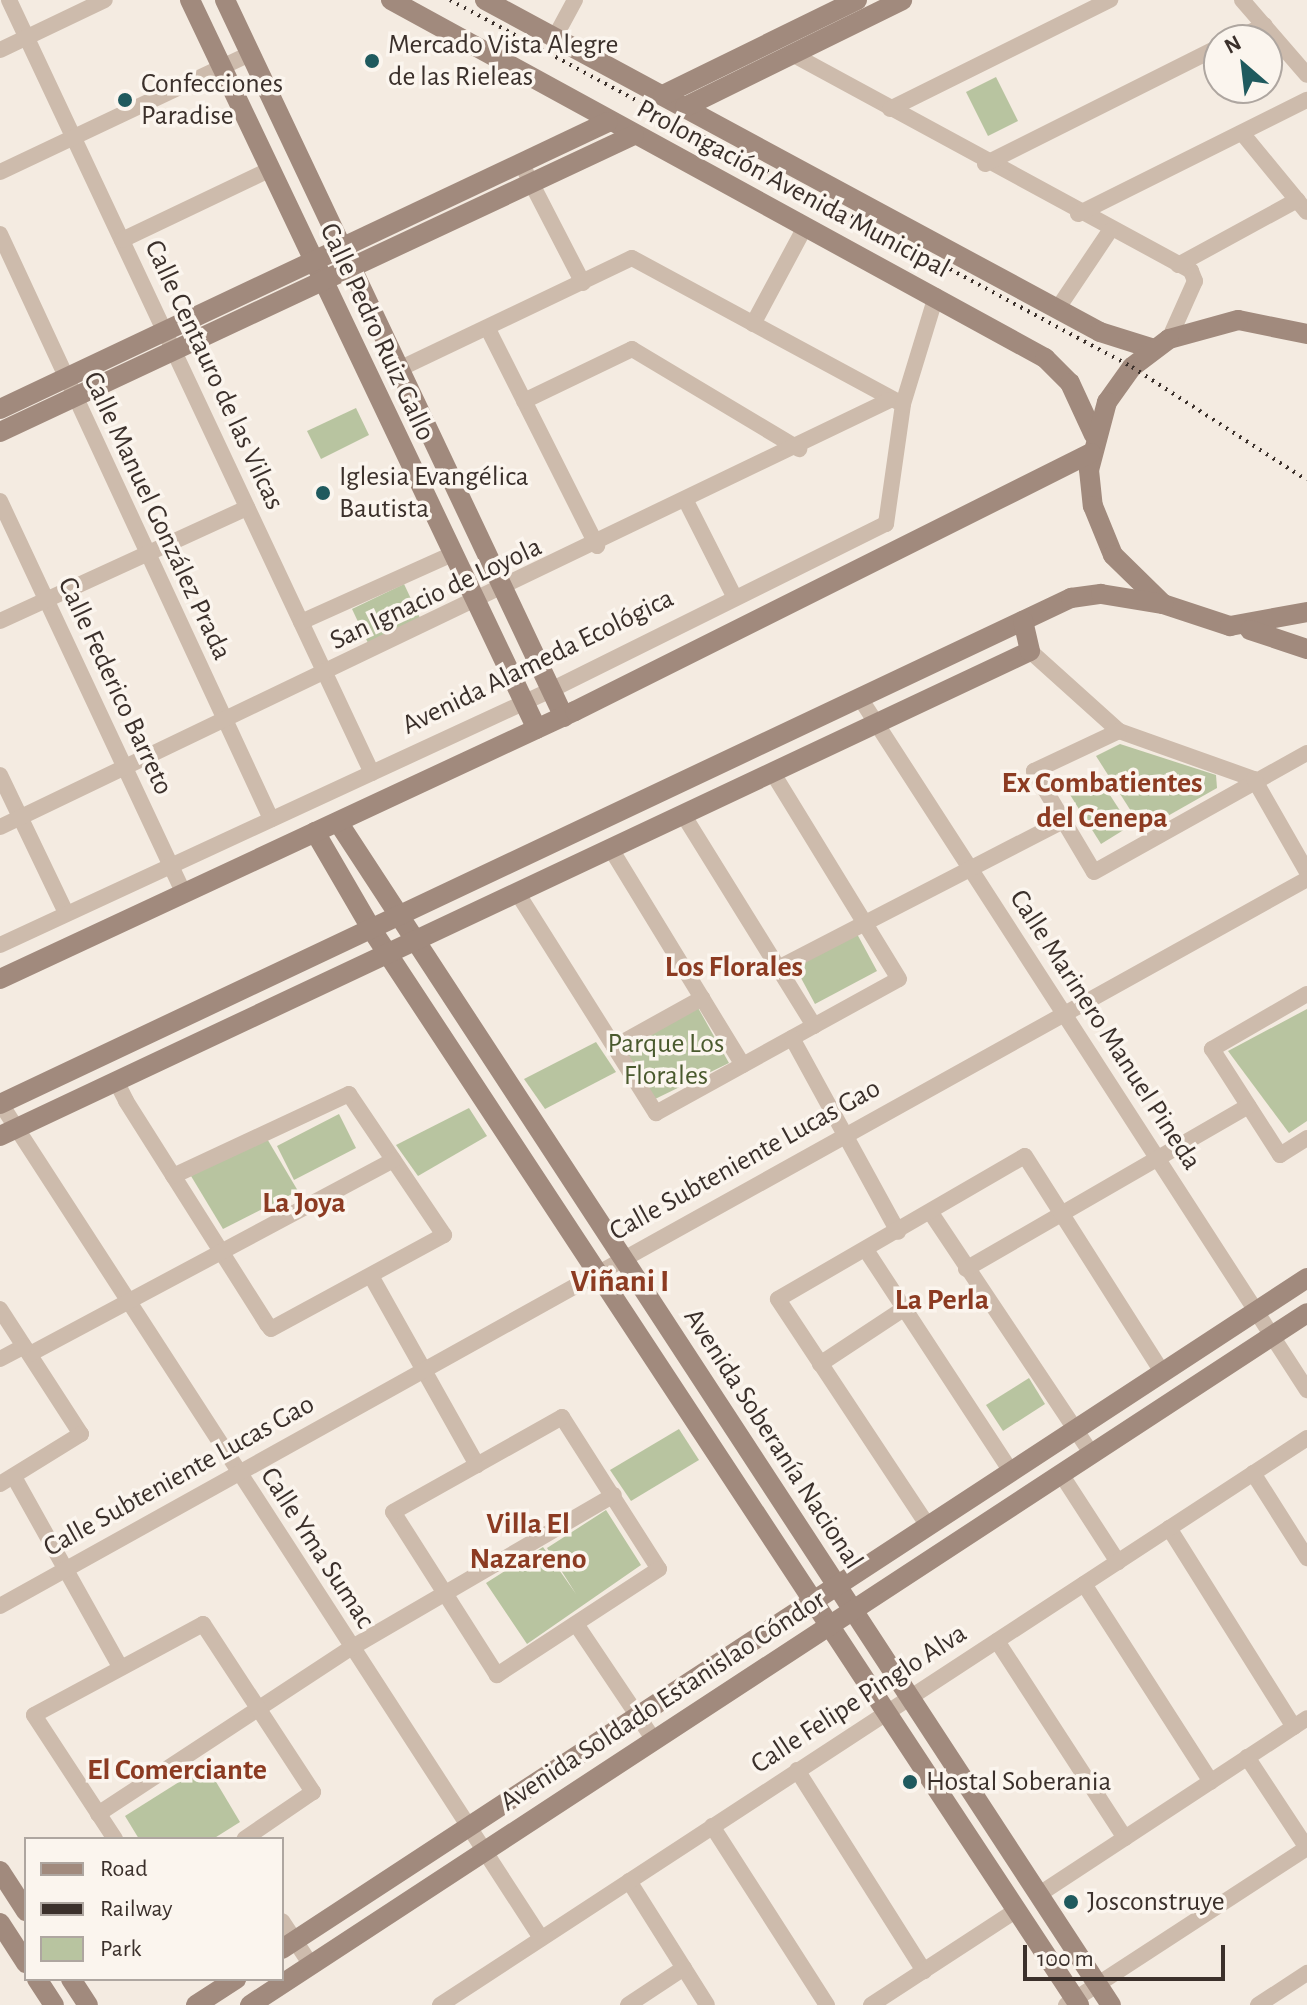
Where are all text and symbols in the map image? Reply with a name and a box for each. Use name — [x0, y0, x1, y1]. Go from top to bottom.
north arrow — [1203, 24, 1283, 104]
place label: Mercado Vista Alegre de las Rieleas — [388, 28, 618, 94]
text: N — [1221, 31, 1245, 58]
marker: Mercado Vista Alegre de las Rieleas — [363, 52, 381, 70]
place label: Confecciones Paradise — [141, 67, 283, 133]
marker: Confecciones Paradise — [116, 91, 134, 109]
street label: Prolongación Avenida Municipal — [631, 92, 955, 286]
street label: Calle Pedro Ruiz Gallo — [312, 218, 442, 446]
street label: Calle Centauro de las Vilcas — [137, 235, 291, 515]
street label: Calle Manuel González Prada — [75, 366, 239, 666]
place label: Iglesia Evangélica Bautista — [339, 460, 529, 526]
marker: Iglesia Evangélica Bautista — [314, 484, 332, 502]
street label: San Ignacio de Loyola — [325, 530, 547, 658]
street label: Calle Federico Barreto — [50, 572, 180, 800]
street label: Avenida Alameda Ecológica — [397, 582, 679, 742]
district label: Ex Combatientes del Cenepa — [1001, 765, 1203, 836]
street label: Calle Marinero Manuel Pineda — [1002, 883, 1208, 1177]
district label: Los Florales — [665, 949, 803, 985]
park label: Parque Los Florales — [608, 1027, 724, 1093]
street label: Calle Subteniente Lucas Gao — [604, 1072, 886, 1248]
district label: La Joya — [262, 1185, 346, 1221]
district label: Viñani I — [571, 1262, 669, 1300]
district label: La Perla — [895, 1282, 989, 1318]
street label: Avenida Soberanía Nacional — [676, 1302, 870, 1576]
street label: Calle Subteniente Lucas Gao — [38, 1388, 320, 1564]
street label: Calle Yma Sumac — [253, 1461, 381, 1635]
district label: Villa El Nazareno — [469, 1506, 587, 1576]
street label: Avenida Soldado Estanislao Cóndor — [494, 1583, 832, 1819]
street label: Calle Felipe Pinglo Alva — [745, 1617, 973, 1781]
district label: El Comerciante — [87, 1752, 267, 1788]
place label: Hostal Soberania — [926, 1765, 1111, 1799]
marker: Hostal Soberania — [901, 1773, 919, 1791]
legend — [24, 1837, 284, 1981]
text: Road — [100, 1857, 148, 1881]
place label: Josconstruye — [1087, 1885, 1225, 1919]
marker: Josconstruye — [1062, 1893, 1080, 1911]
text: Railway — [100, 1897, 172, 1921]
scale bar — [1027, 1929, 1229, 1979]
text: Park — [100, 1937, 141, 1961]
text: 100 m — [1037, 1947, 1094, 1971]

